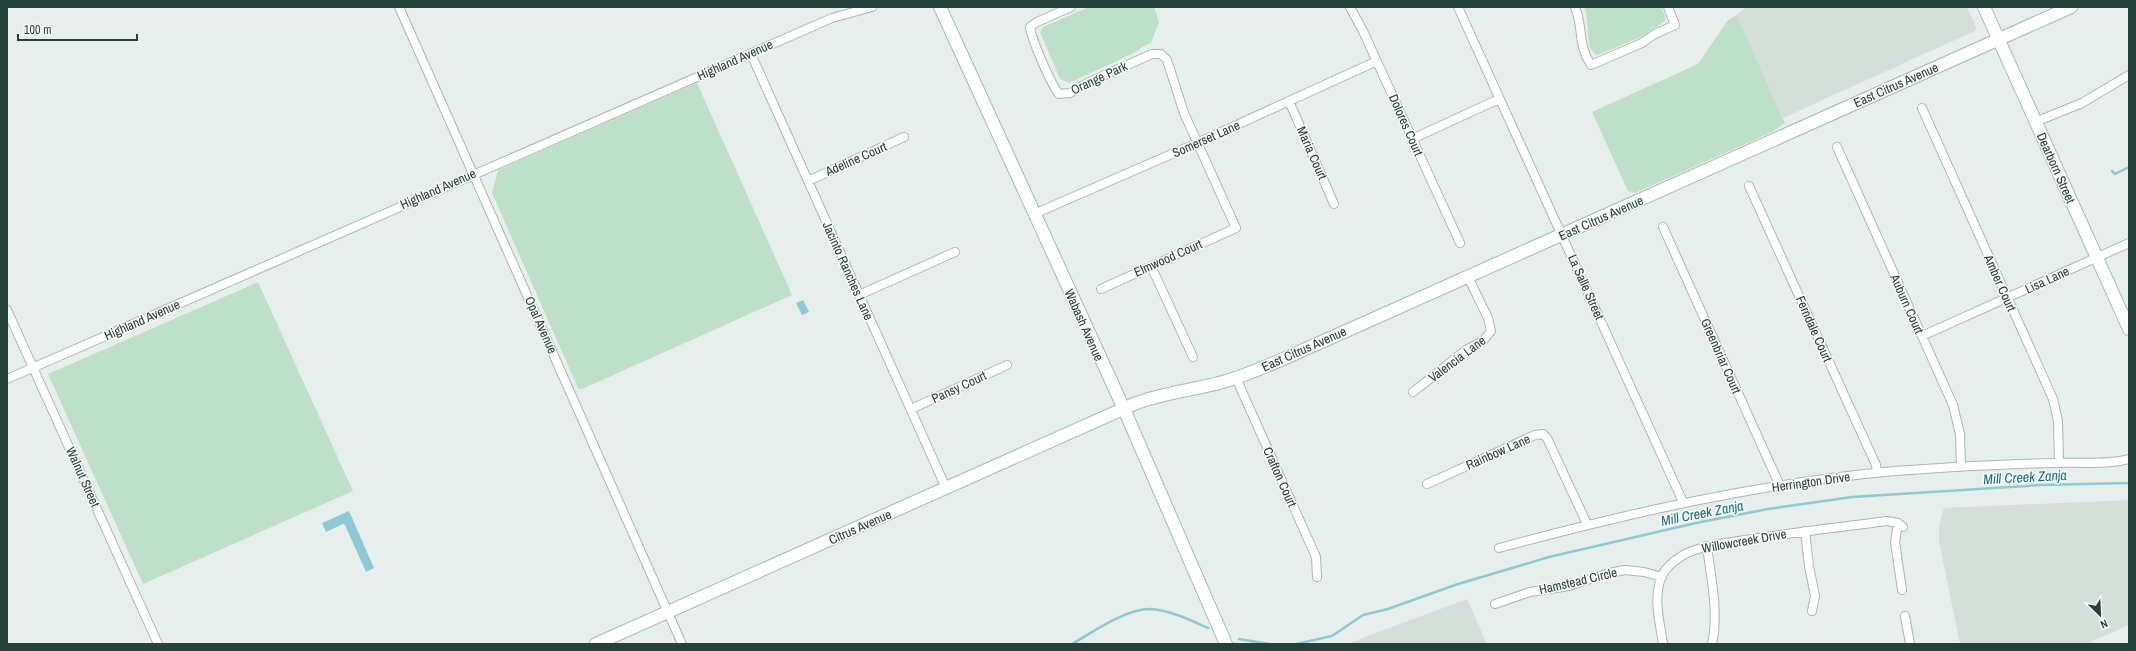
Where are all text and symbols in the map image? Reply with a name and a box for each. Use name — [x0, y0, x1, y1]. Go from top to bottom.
scale bar — [18, 16, 137, 42]
text: 100 m — [24, 22, 51, 38]
street label: Highland Avenue — [695, 36, 776, 84]
street label: Orange Park — [1068, 57, 1131, 98]
street label: East Citrus Avenue — [1851, 59, 1941, 111]
street label: Dolores Court — [1385, 92, 1427, 159]
street label: Somerset Lane — [1170, 117, 1243, 161]
street label: Maria Court — [1293, 124, 1331, 182]
street label: Dearborn Street — [2033, 130, 2079, 206]
street label: Adeline Court — [822, 138, 889, 180]
street label: Highland Avenue — [398, 165, 479, 213]
street label: East Citrus Avenue — [1556, 192, 1646, 244]
street label: Jacinto Ranches Lane — [819, 219, 877, 323]
street label: Elmwood Court — [1131, 235, 1205, 281]
street label: Amber Court — [1980, 251, 2020, 314]
street label: La Salle Street — [1564, 252, 1608, 322]
street label: Lisa Lane — [2022, 262, 2072, 298]
street label: Auburn Court — [1886, 271, 1928, 336]
street label: Wabash Avenue — [1061, 286, 1107, 364]
street label: Ferndale Court — [1792, 293, 1836, 365]
street label: Opal Avenue — [521, 294, 561, 356]
street label: Highland Avenue — [102, 296, 183, 344]
street label: Greenbriar Court — [1697, 316, 1745, 396]
street label: East Citrus Avenue — [1259, 323, 1349, 375]
street label: Valencia Lane — [1425, 332, 1489, 386]
street label: Pansy Court — [929, 367, 989, 407]
street label: Rainbow Lane — [1463, 430, 1533, 474]
street label: Walnut Street — [62, 444, 104, 510]
street label: Crafton Court — [1259, 444, 1301, 510]
water label: Mill Creek Zanja — [1983, 466, 2067, 488]
street label: Herrington Drive — [1771, 468, 1851, 496]
water label: Mill Creek Zanja — [1659, 496, 1745, 530]
street label: Citrus Avenue — [826, 506, 894, 548]
street label: Willowcreek Drive — [1700, 525, 1788, 557]
street label: Hamstead Circle — [1537, 564, 1619, 598]
north arrow — [2080, 595, 2120, 635]
text: N — [2098, 616, 2110, 632]

